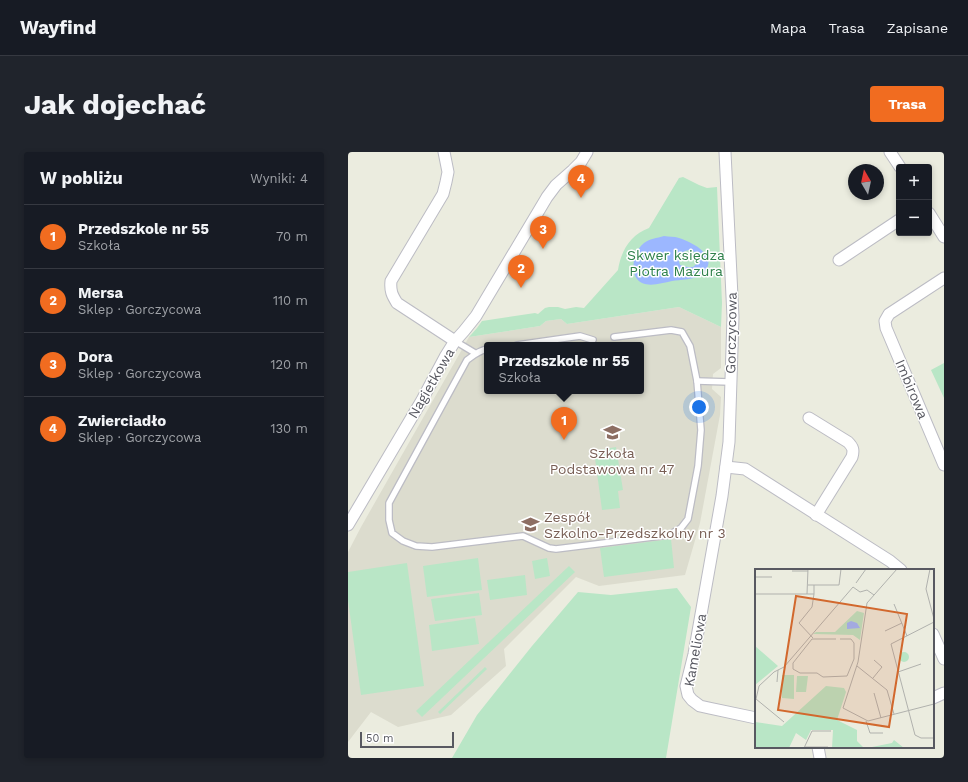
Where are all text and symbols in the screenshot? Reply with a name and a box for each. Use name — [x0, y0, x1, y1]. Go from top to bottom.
text: Wayfind — [20, 16, 96, 39]
text: Mapa — [770, 20, 806, 36]
text: Trasa — [828, 20, 865, 36]
text: Zapisane — [887, 20, 948, 36]
button: Trasa — [870, 86, 944, 122]
text: Jak dojechać — [24, 88, 206, 121]
north arrow — [848, 164, 884, 200]
map controls — [896, 164, 932, 236]
button: + — [896, 164, 932, 200]
pin: 4 — [568, 165, 594, 198]
text: W pobliżu — [40, 168, 123, 188]
text: Wyniki: 4 — [250, 171, 308, 186]
button: − — [896, 200, 932, 236]
pin: 3 — [530, 216, 556, 249]
text: Przedszkole nr 55 — [78, 220, 209, 238]
text: 1 — [50, 229, 56, 244]
text: 70 m — [276, 229, 308, 244]
text: Szkoła — [78, 238, 120, 253]
park label: Skwer księdza Piotra Mazura — [627, 247, 725, 279]
pin: 2 — [508, 255, 534, 288]
text: Mersa — [78, 284, 123, 302]
street label: Gorczycowa — [722, 292, 740, 374]
text: 2 — [49, 293, 57, 308]
text: 110 m — [273, 293, 308, 308]
text: Sklep · Gorczycowa — [78, 302, 201, 317]
popup — [484, 342, 644, 394]
street label: Nagietkowa — [404, 345, 458, 421]
text: Dora — [78, 348, 113, 366]
text: Przedszkole nr 55 — [498, 352, 630, 370]
text: 3 — [49, 357, 57, 372]
text: 120 m — [270, 357, 308, 372]
street label: Imbirowa — [892, 357, 932, 421]
text: Sklep · Gorczycowa — [78, 366, 201, 381]
text: Szkoła — [498, 370, 541, 385]
your location — [689, 397, 709, 417]
pin: 1 — [551, 407, 577, 440]
text: Zwierciadło — [78, 412, 166, 430]
text: 4 — [49, 421, 57, 436]
text: 130 m — [270, 421, 308, 436]
school or university icon: Szkoła Podstawowa nr 47 — [602, 423, 622, 443]
text: Sklep · Gorczycowa — [78, 430, 201, 445]
place label: Szkoła Podstawowa nr 47 — [550, 445, 675, 477]
place label: Zespół Szkolno-Przedszkolny nr 3 — [544, 509, 726, 541]
school or university icon: Zespół Szkolno-Przedszkolny nr 3 — [521, 515, 541, 535]
inset map — [755, 569, 934, 748]
street label: Kameliowa — [681, 612, 709, 688]
scale bar — [360, 730, 454, 749]
text: 50 m — [366, 732, 393, 745]

